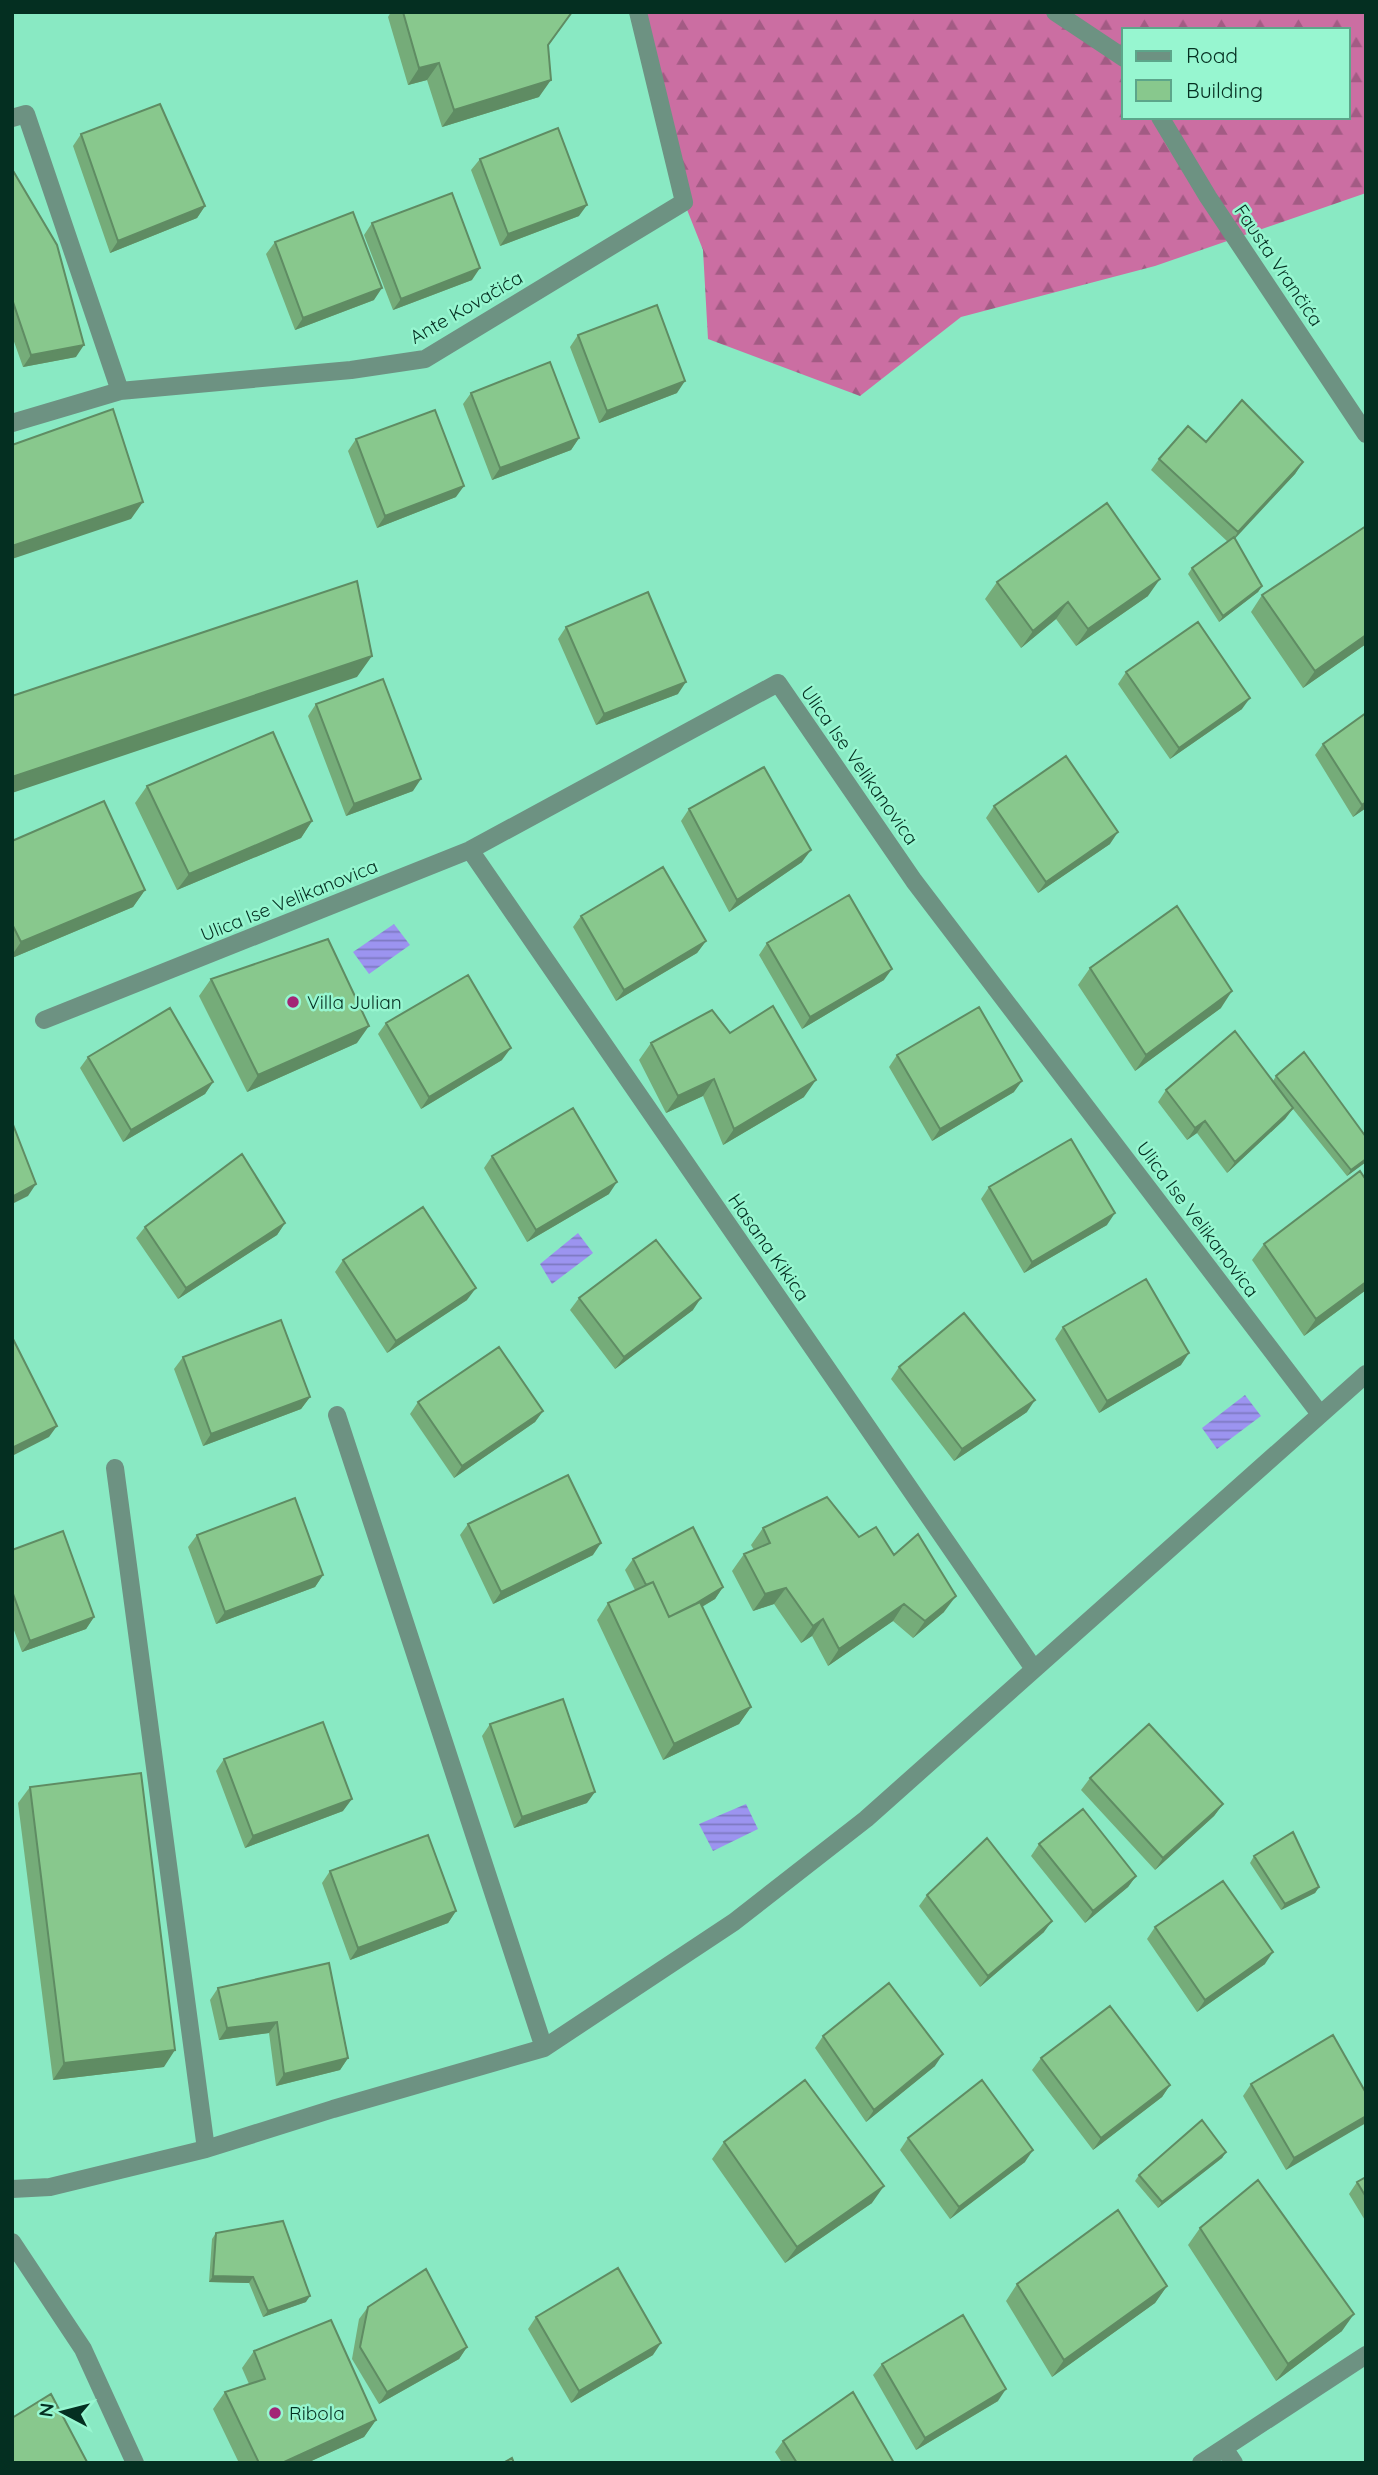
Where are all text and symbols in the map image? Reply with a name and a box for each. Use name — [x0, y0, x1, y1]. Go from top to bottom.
legend — [1122, 28, 1350, 119]
text: Road — [1186, 42, 1238, 68]
text: Building — [1186, 77, 1263, 103]
street label: Fausta Vrančića — [1229, 200, 1329, 330]
street label: Ante Kovačića — [405, 265, 527, 349]
street label: Ulica Ise Velikanovica — [796, 681, 924, 849]
street label: Ulica Ise Velikanovica — [197, 853, 381, 947]
place label: Villa Julian — [307, 990, 402, 1014]
marker: Villa Julian — [285, 994, 301, 1010]
street label: Ulica Ise Velikanovica — [1132, 1136, 1264, 1302]
street label: Hasana Kikica — [723, 1189, 815, 1305]
north arrow — [28, 2377, 98, 2447]
place label: Ribola — [289, 2401, 345, 2425]
text: N — [33, 2402, 59, 2418]
marker: Ribola — [267, 2405, 283, 2421]

